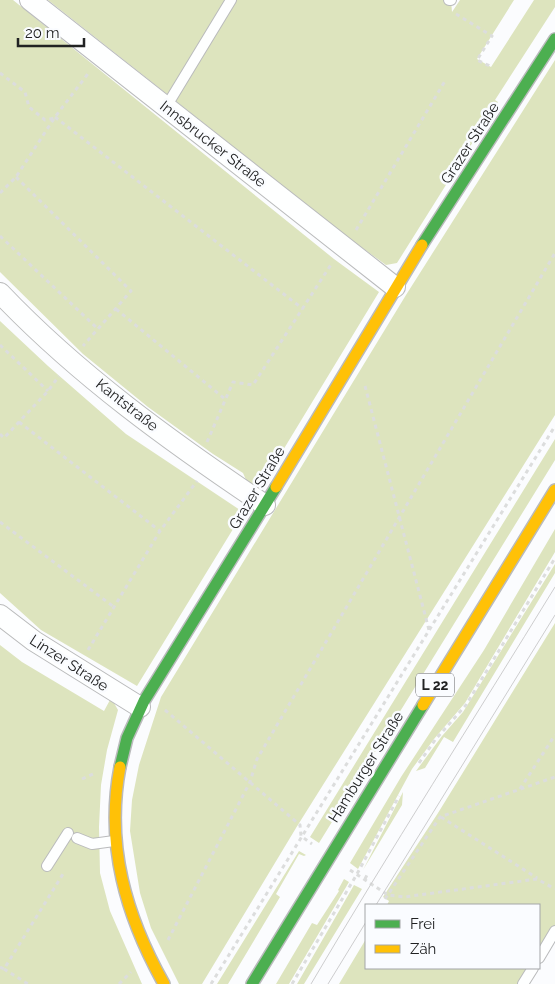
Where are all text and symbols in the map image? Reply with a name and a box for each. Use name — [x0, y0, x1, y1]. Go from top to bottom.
scale bar — [18, 15, 84, 47]
text: 20 m — [25, 24, 60, 42]
street label: Innsbrucker Straße — [156, 97, 270, 191]
street label: Grazer Straße — [437, 99, 503, 187]
street label: Kantstraße — [92, 375, 162, 435]
street label: Grazer Straße — [225, 443, 289, 533]
street label: Linzer Straße — [26, 631, 112, 695]
road number: L 22 — [416, 674, 454, 696]
street label: Hamburger Straße — [325, 708, 408, 826]
legend — [365, 904, 540, 969]
text: Frei — [410, 915, 435, 933]
text: Zäh — [410, 940, 436, 958]

